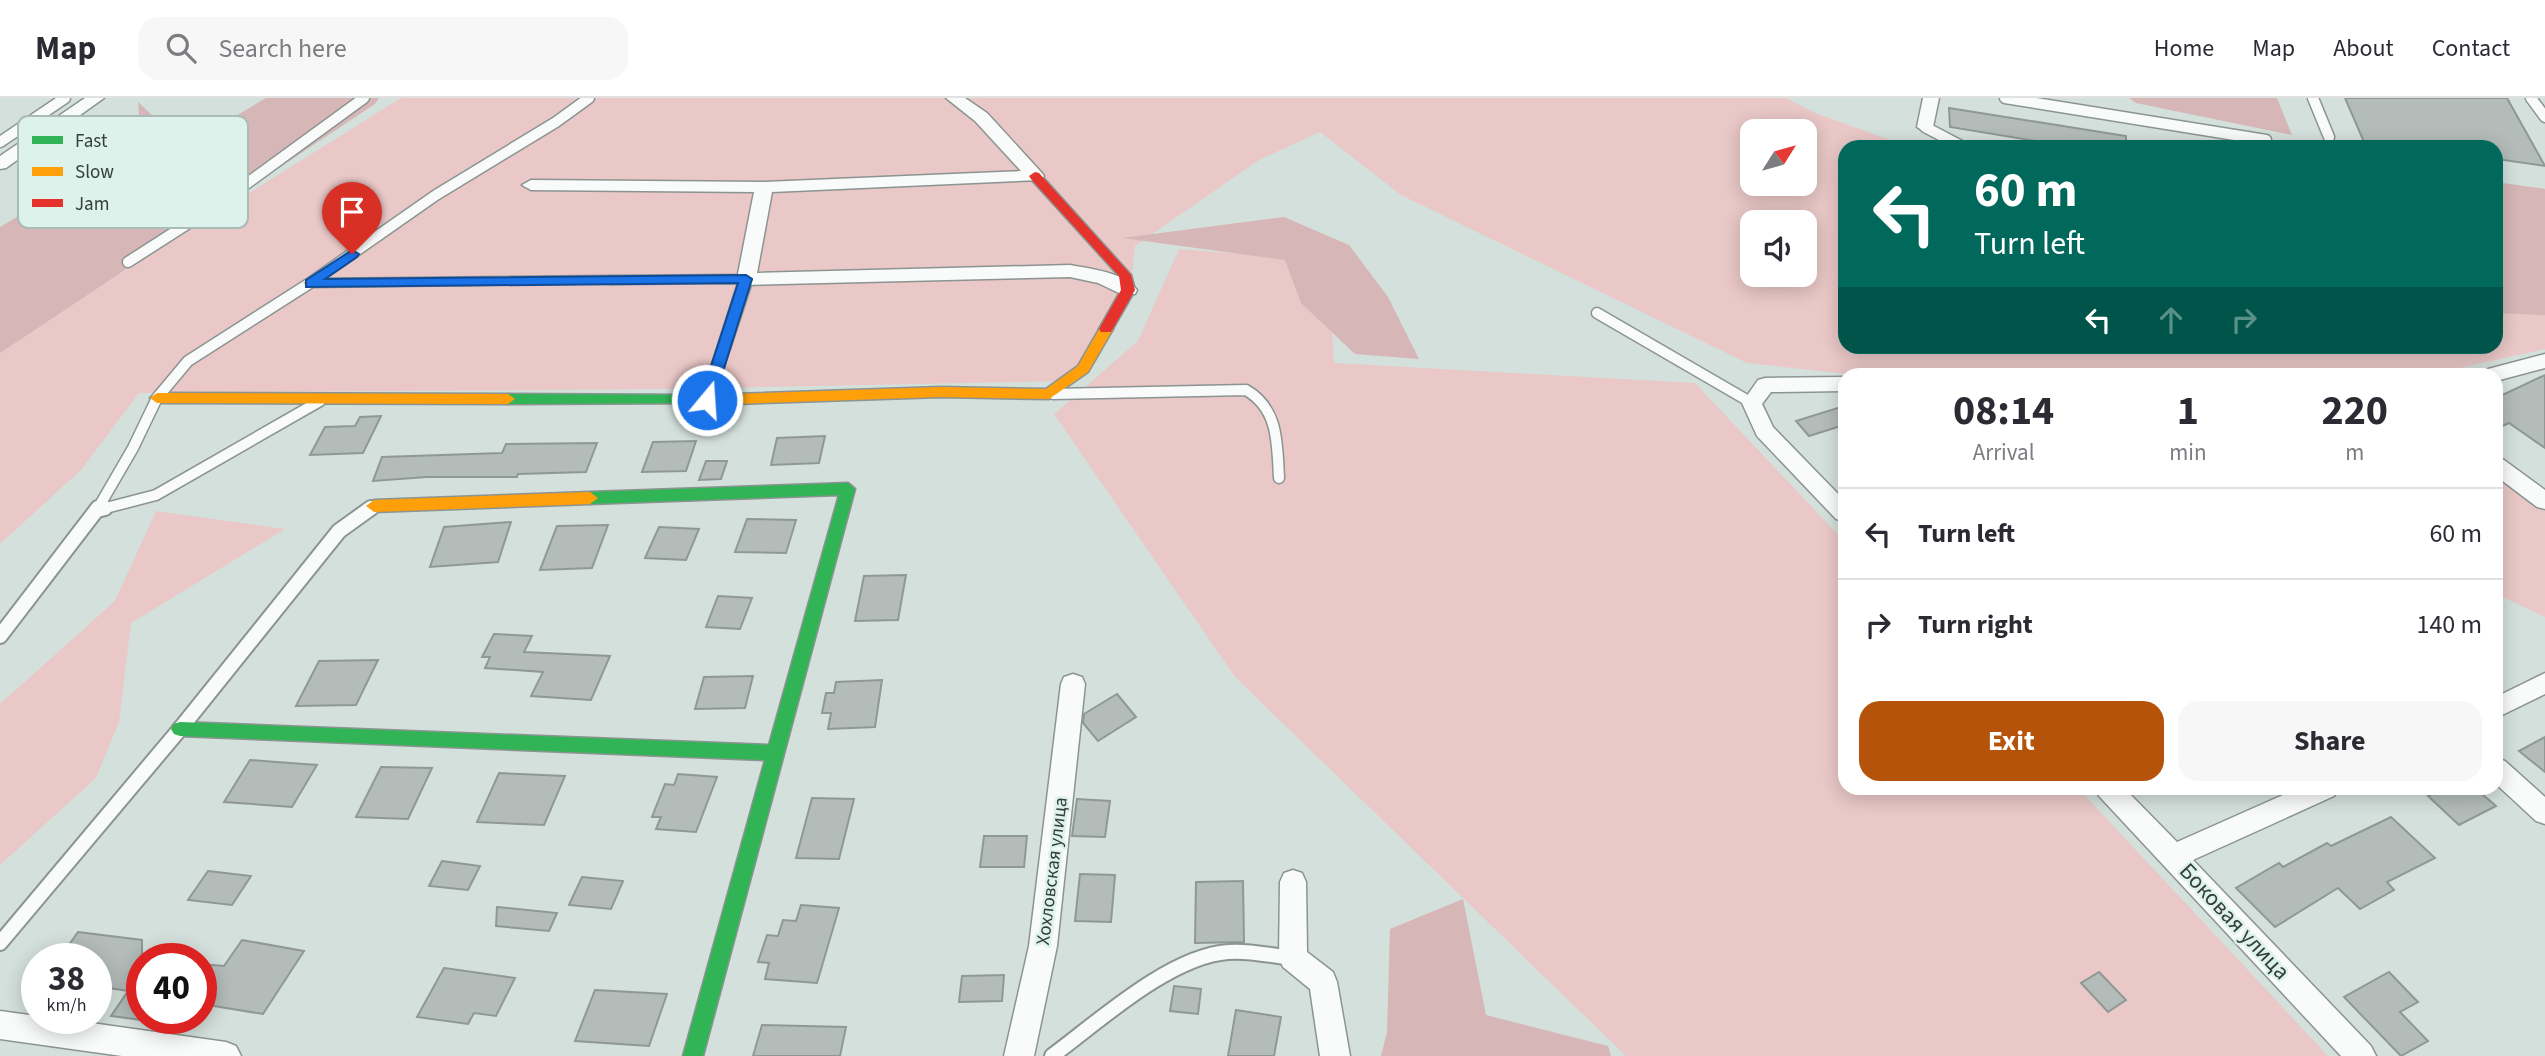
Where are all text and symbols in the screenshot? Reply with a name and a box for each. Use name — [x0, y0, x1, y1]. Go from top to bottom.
search box — [138, 17, 628, 80]
text: Map — [35, 25, 96, 72]
icon: search — [162, 29, 200, 67]
text: Search here — [218, 30, 347, 67]
text: Home — [2154, 31, 2214, 66]
text: Map — [2252, 31, 2295, 66]
text: About — [2333, 31, 2394, 66]
text: Contact — [2432, 31, 2510, 66]
legend — [18, 116, 248, 228]
north arrow — [1740, 119, 1816, 196]
map controls — [1740, 119, 1817, 287]
text: Fast — [75, 128, 108, 155]
text: 60 m — [1974, 156, 2078, 226]
text: Slow — [75, 159, 114, 186]
icon: left — [1859, 168, 1950, 259]
pin — [322, 182, 382, 254]
text: Jam — [75, 191, 109, 218]
icon: arrive — [333, 193, 371, 231]
button: sound — [1740, 210, 1817, 287]
text: Turn left — [1974, 221, 2085, 267]
icon: left — [2079, 301, 2117, 339]
icon: ahead — [2152, 301, 2190, 339]
icon: right — [2225, 301, 2263, 339]
position arrow — [670, 363, 744, 437]
text: 08:14 — [1953, 381, 2054, 441]
text: 1 — [2177, 381, 2199, 441]
text: 220 — [2321, 381, 2388, 441]
text: Arrival — [1973, 436, 2035, 469]
text: min — [2169, 436, 2207, 469]
text: m — [2345, 436, 2364, 469]
icon: left — [1859, 515, 1897, 553]
text: Turn left — [1918, 515, 2015, 552]
text: 60 m — [2429, 515, 2482, 552]
icon: right — [1859, 606, 1897, 644]
text: Turn right — [1918, 606, 2033, 643]
text: 140 m — [2416, 606, 2482, 643]
button: Exit — [1859, 701, 2164, 781]
button: Share — [2178, 701, 2482, 781]
street label: Хохловская улица — [1030, 796, 1075, 947]
street label: Боковая улица — [2172, 855, 2298, 987]
speed limit sign: 40 — [126, 943, 217, 1034]
text: 38 — [48, 954, 85, 1004]
text: km/h — [47, 993, 86, 1018]

